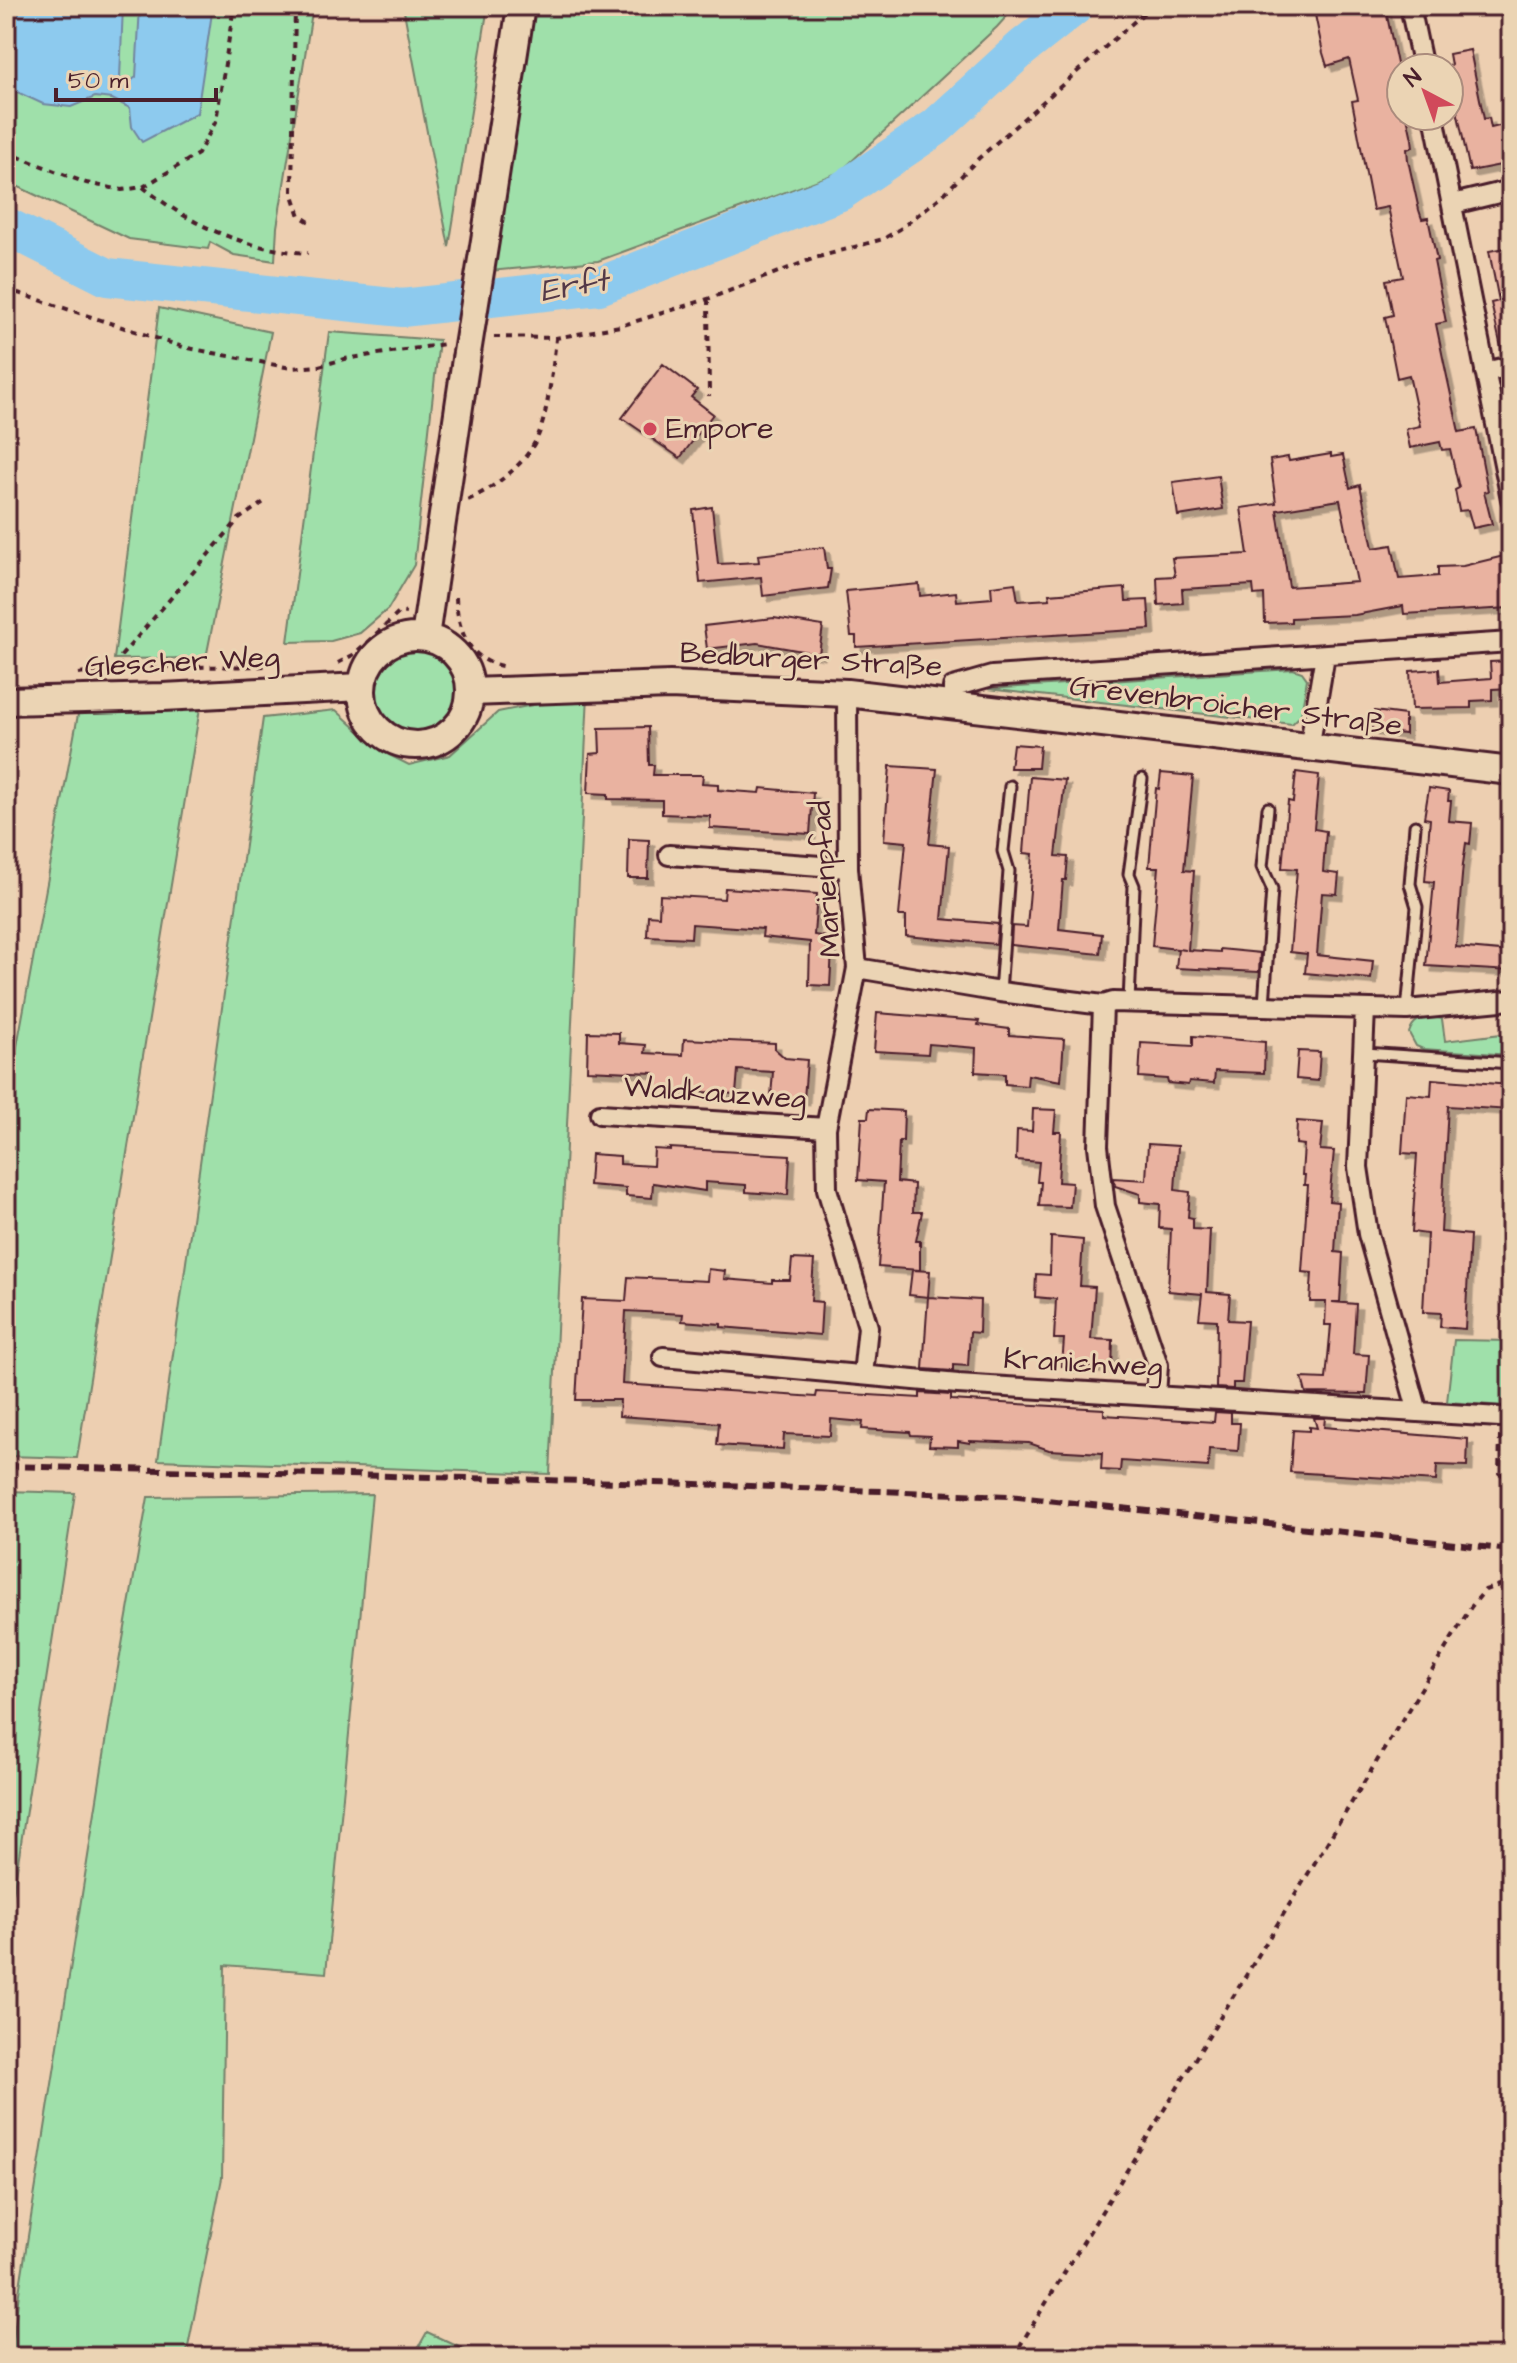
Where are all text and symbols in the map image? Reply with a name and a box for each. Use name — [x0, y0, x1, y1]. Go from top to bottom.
scale bar — [56, 52, 216, 102]
north arrow — [1385, 52, 1465, 132]
text: N — [1397, 62, 1428, 94]
text: 50 m — [68, 64, 129, 98]
water label: Erft — [536, 257, 615, 314]
place label: Empore — [666, 408, 773, 450]
marker: Empore — [641, 420, 659, 438]
street label: Bedburger Straße — [679, 632, 943, 689]
street label: Glescher Weg — [83, 636, 281, 689]
street label: Grevenbroicher Straße — [1067, 665, 1405, 747]
street label: Marienpfad — [800, 799, 852, 959]
street label: Waldkauzweg — [622, 1066, 808, 1121]
street label: Kranichweg — [1002, 1338, 1164, 1389]

